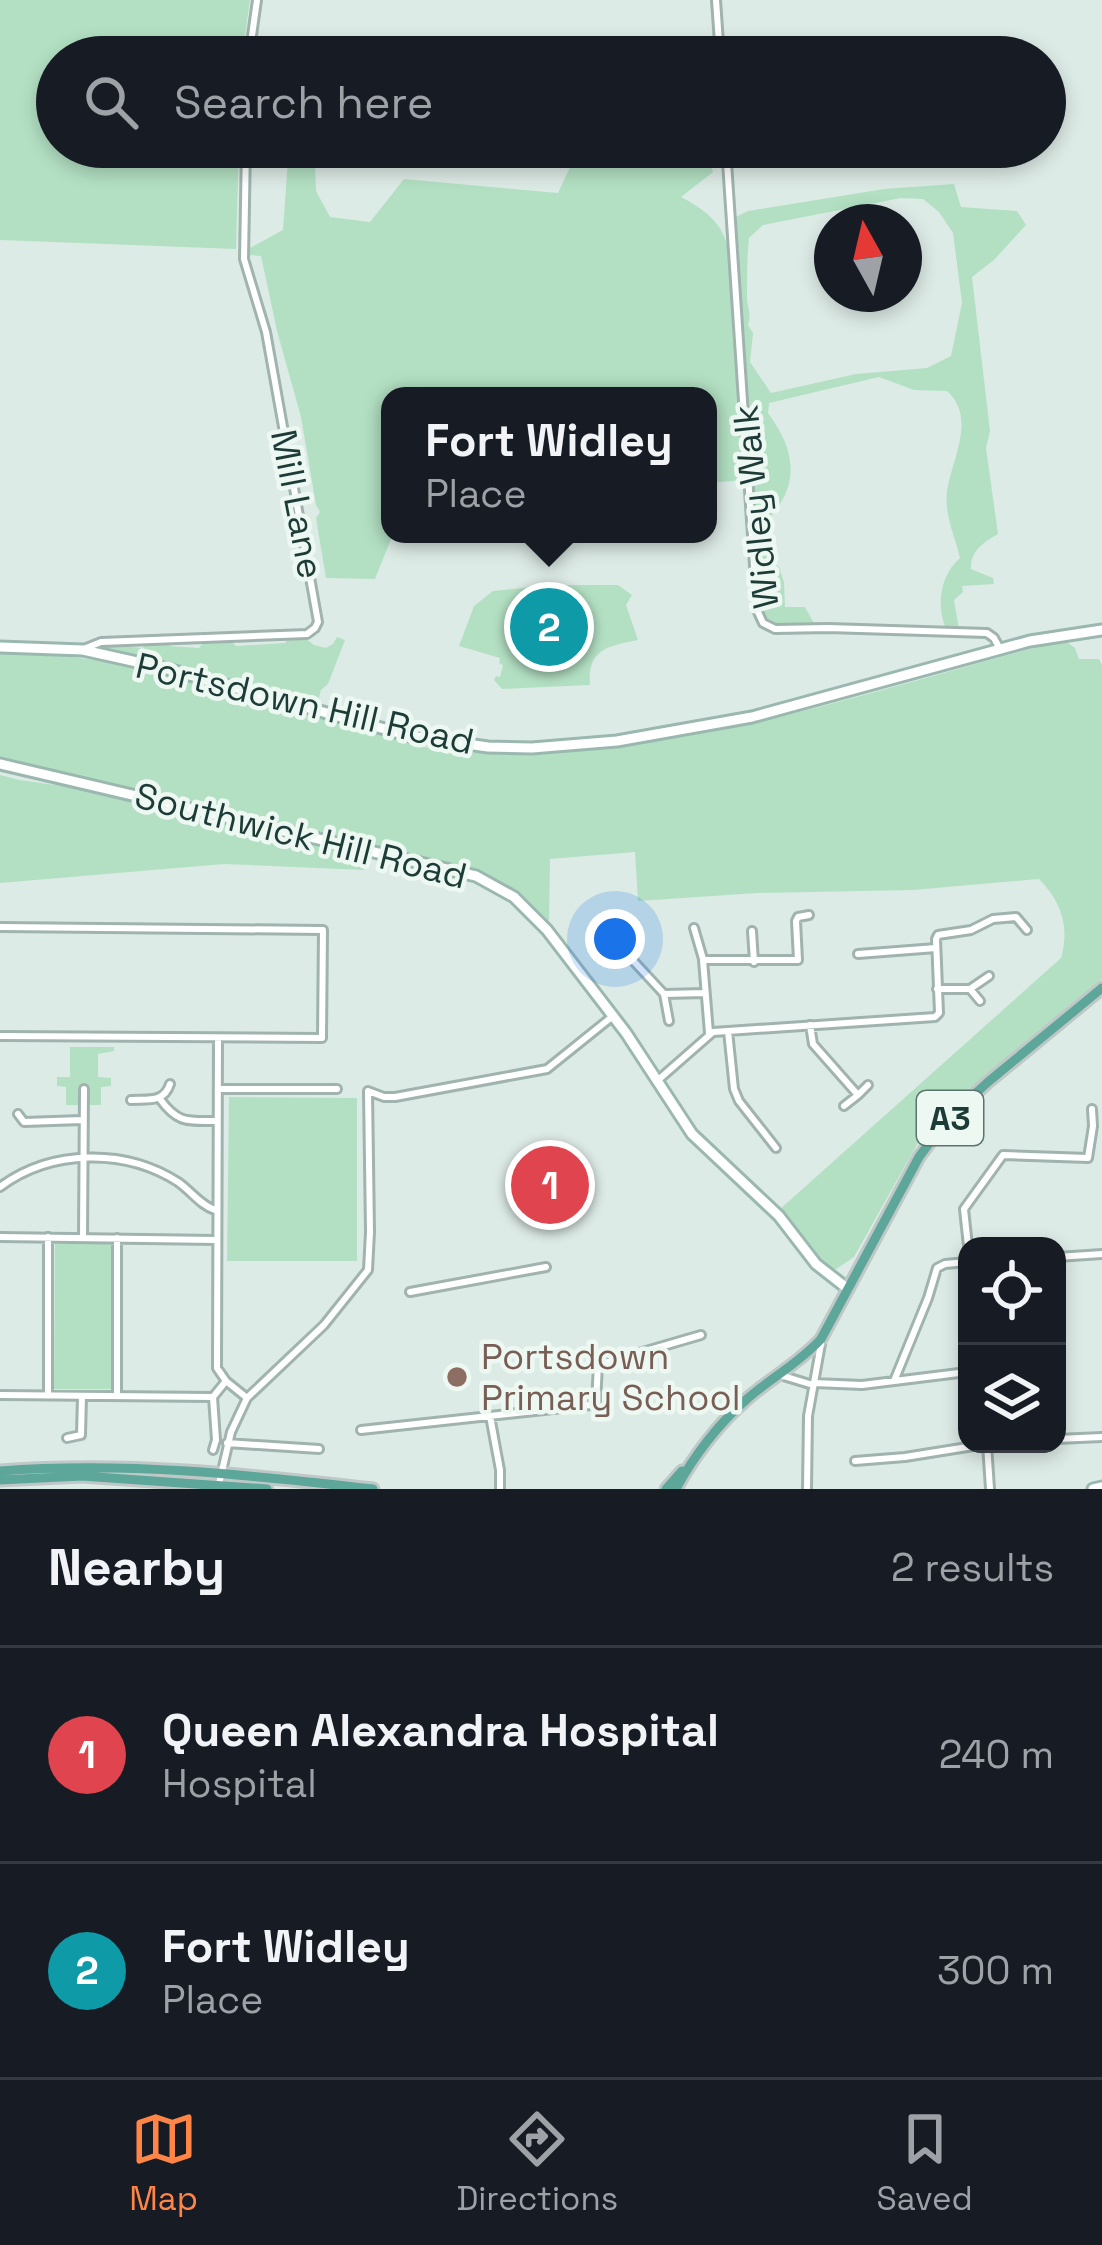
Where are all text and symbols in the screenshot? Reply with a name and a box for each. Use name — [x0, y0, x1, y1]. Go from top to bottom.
search box — [36, 36, 1066, 168]
icon: search — [78, 69, 144, 135]
text: Search here — [174, 74, 433, 131]
north arrow — [814, 204, 922, 312]
popup — [381, 387, 717, 543]
street label: Widley Walk — [722, 403, 790, 611]
text: Fort Widley — [425, 412, 673, 469]
street label: Mill Lane — [260, 426, 334, 582]
text: Place — [425, 469, 526, 518]
pin: 2 — [510, 582, 588, 672]
street label: Portsdown Hill Road — [131, 643, 478, 765]
street label: Southwick Hill Road — [130, 772, 471, 899]
your location — [585, 909, 645, 969]
road number: A3 — [917, 1091, 983, 1145]
pin: 1 — [511, 1140, 589, 1230]
map controls — [958, 1237, 1066, 1453]
button: locate — [958, 1237, 1066, 1345]
place label: Portsdown Primary School — [481, 1334, 741, 1421]
button: layers — [958, 1345, 1066, 1453]
marker: Portsdown Primary School — [444, 1364, 470, 1390]
text: Nearby — [48, 1535, 225, 1600]
text: 2 results — [891, 1543, 1054, 1592]
text: Queen Alexandra Hospital — [162, 1702, 719, 1759]
text: 1 — [78, 1730, 96, 1779]
text: 240 m — [939, 1730, 1054, 1779]
text: Hospital — [162, 1759, 317, 1808]
text: Fort Widley — [162, 1918, 410, 1975]
text: 2 — [75, 1946, 99, 1995]
text: 300 m — [937, 1946, 1054, 1995]
text: Place — [162, 1975, 263, 2024]
tab: Map — [129, 2106, 198, 2220]
tab: Directions — [456, 2106, 618, 2220]
tab: Saved — [877, 2106, 973, 2220]

